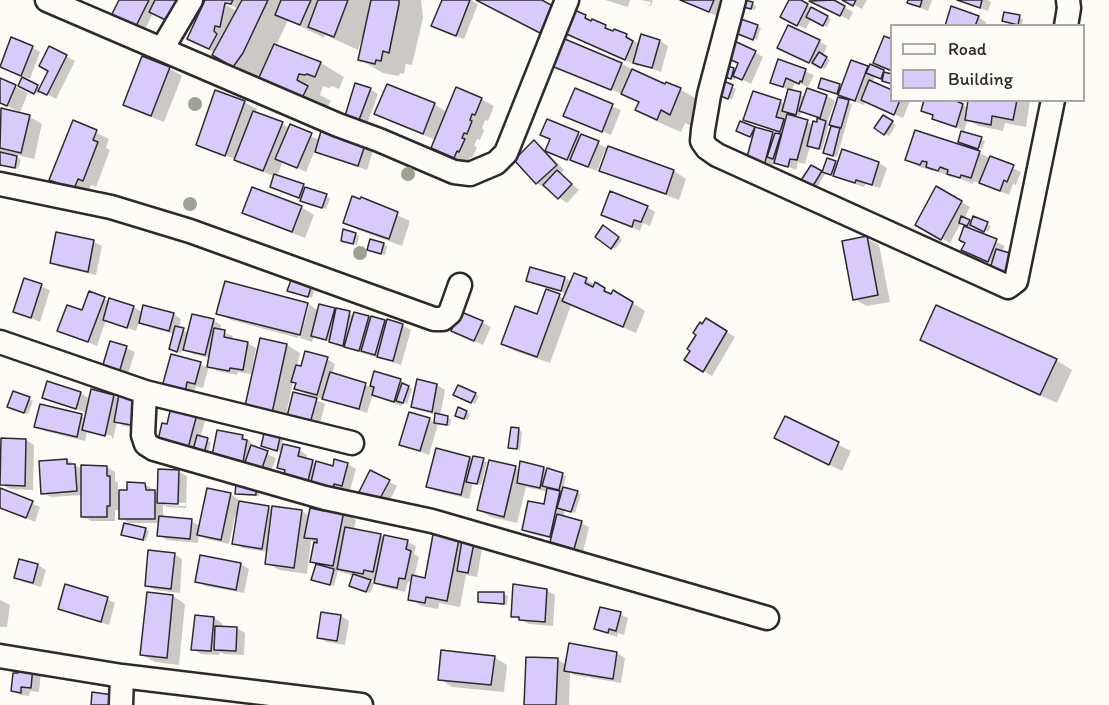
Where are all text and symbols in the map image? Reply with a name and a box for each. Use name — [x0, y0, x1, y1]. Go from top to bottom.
legend — [890, 24, 1085, 102]
text: Road — [948, 38, 987, 60]
text: Building — [948, 68, 1013, 90]

